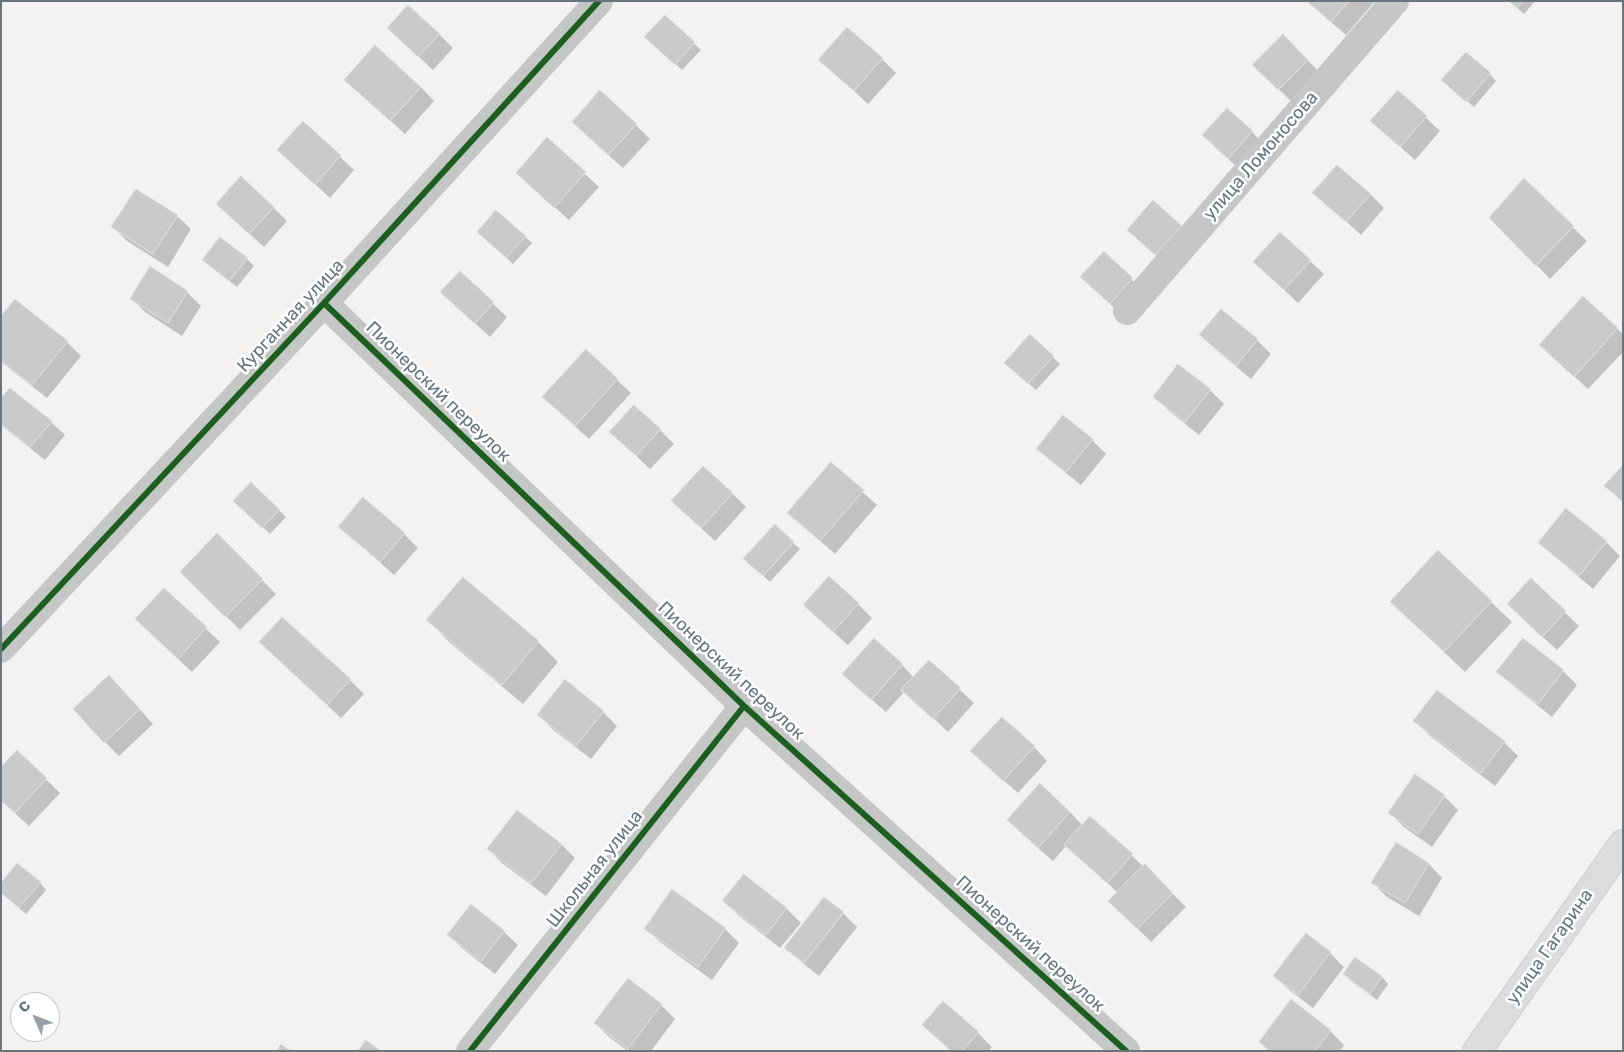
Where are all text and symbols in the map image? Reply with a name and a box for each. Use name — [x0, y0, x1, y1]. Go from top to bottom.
street label: улица Ломоносова — [1199, 87, 1323, 225]
street label: Курганная улица — [233, 255, 349, 377]
street label: Пионерский переулок — [361, 317, 515, 467]
street label: Пионерский переулок — [653, 597, 809, 745]
street label: Школьная улица — [542, 806, 648, 932]
street label: Пионерский переулок — [951, 871, 1109, 1017]
street label: улица Гагарина — [1502, 885, 1598, 1009]
north arrow — [10, 992, 60, 1042]
text: С — [15, 997, 34, 1016]

